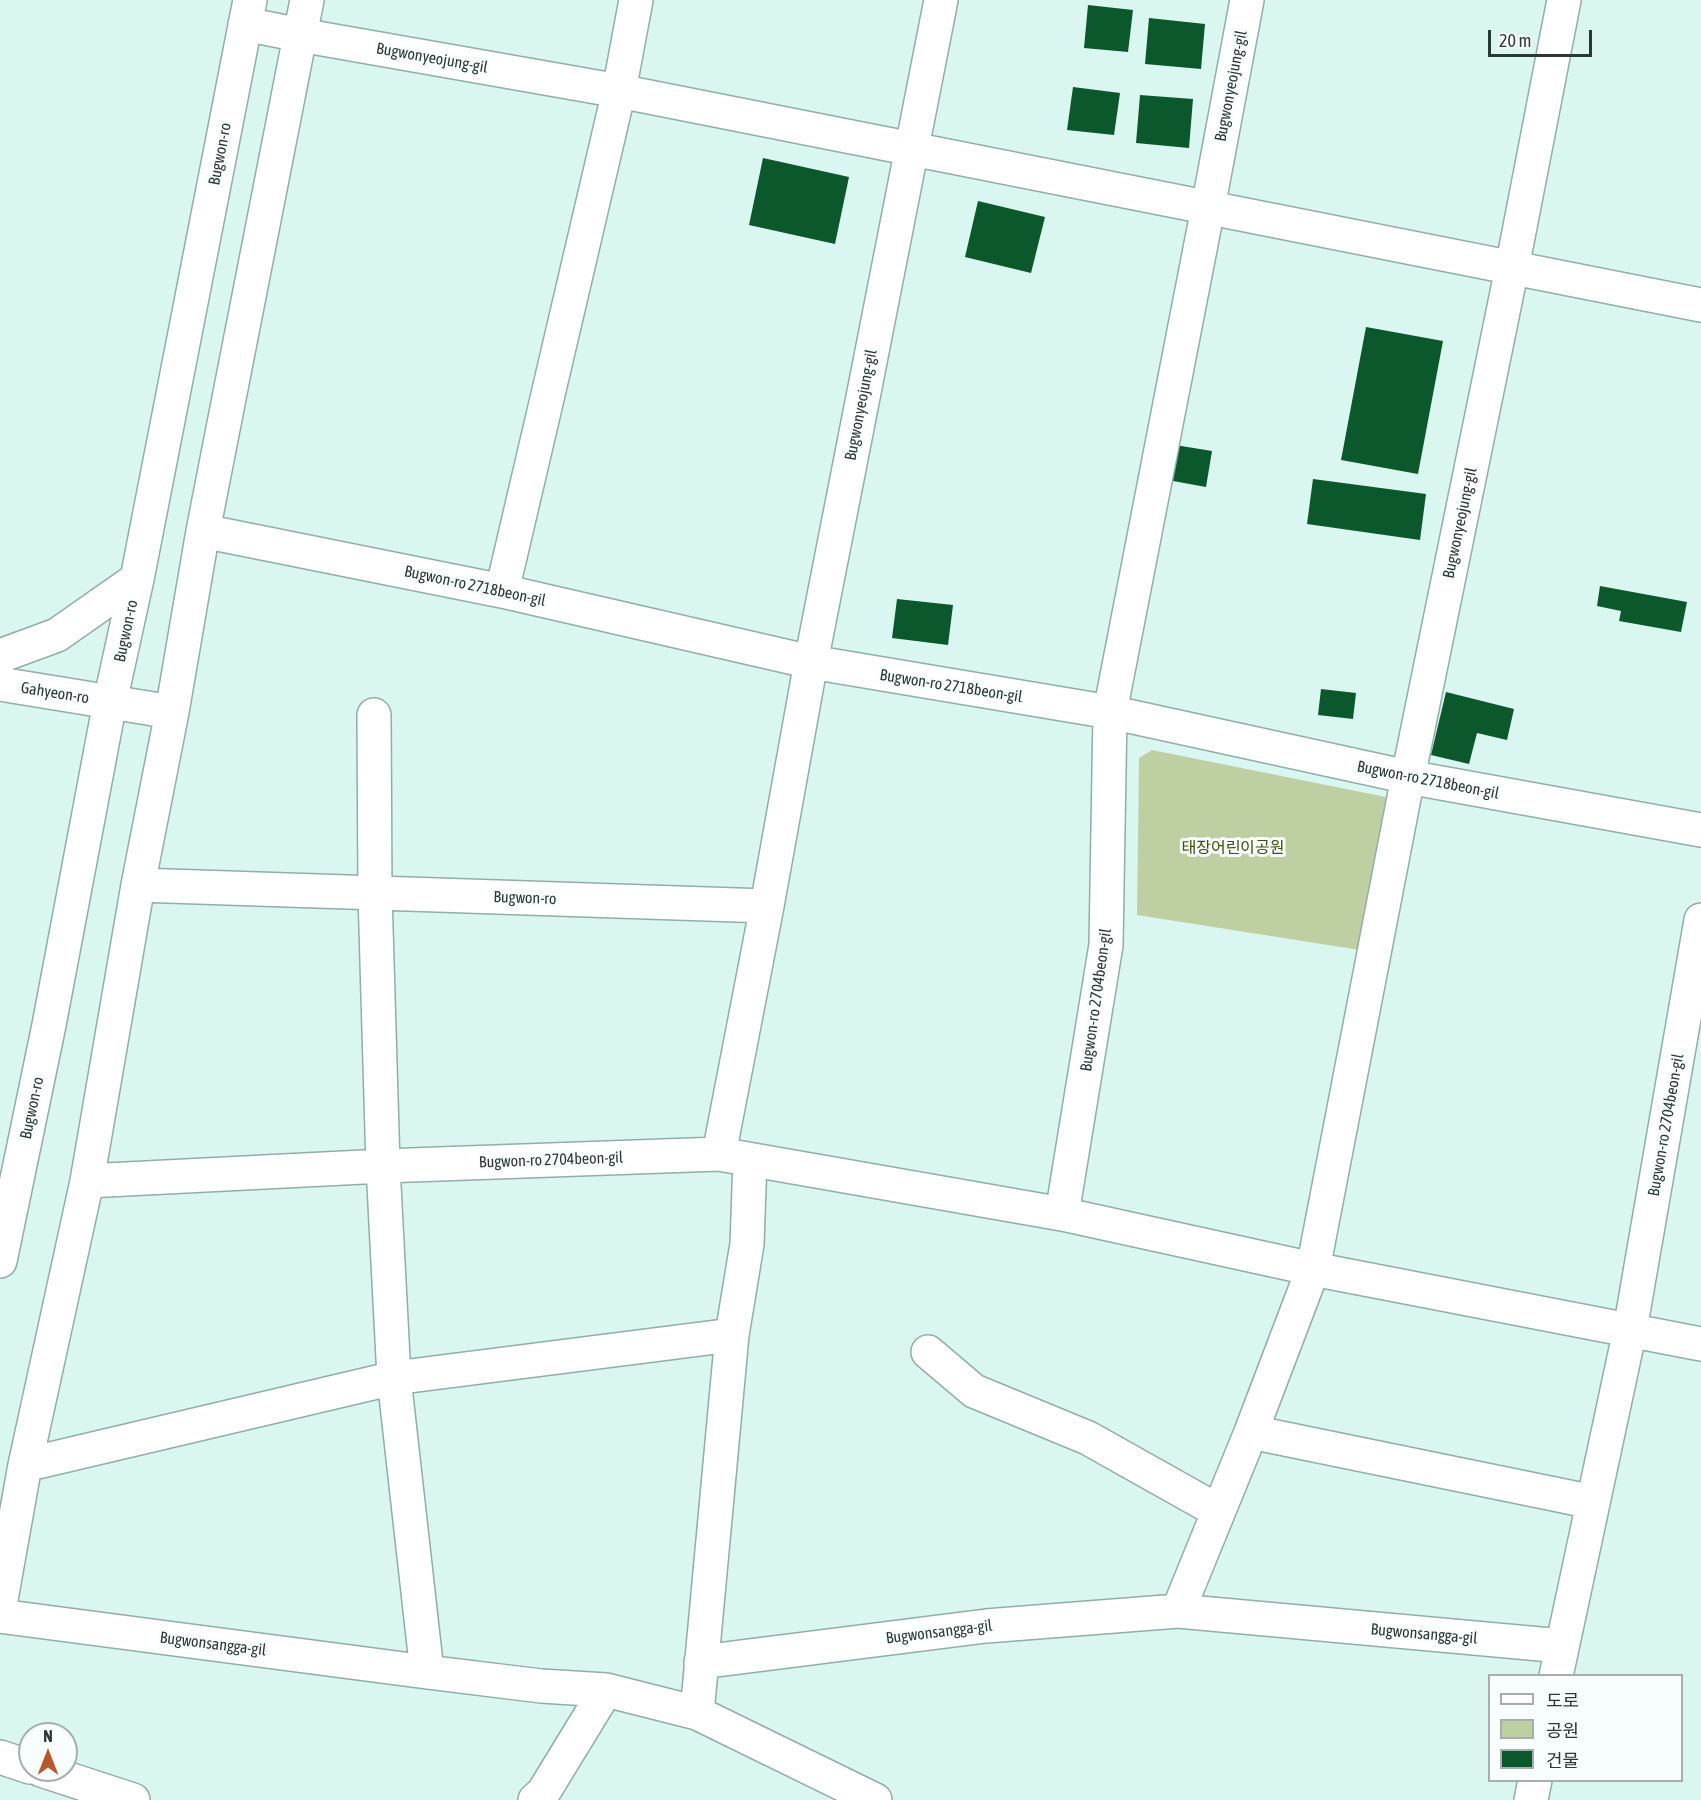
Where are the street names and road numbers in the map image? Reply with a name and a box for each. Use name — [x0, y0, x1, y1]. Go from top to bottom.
street label: Bugwonyeojung-gil — [1211, 29, 1251, 143]
street label: Bugwonyeojung-gil — [375, 39, 489, 77]
street label: Bugwon-ro — [205, 121, 235, 187]
street label: Bugwonyeojung-gil — [841, 348, 881, 462]
street label: Bugwonyeojung-gil — [1439, 466, 1481, 580]
street label: Bugwon-ro 2718beon-gil — [402, 562, 548, 610]
street label: Bugwon-ro — [110, 598, 142, 664]
street label: Bugwon-ro 2718beon-gil — [878, 665, 1024, 707]
street label: Gahyeon-ro — [20, 678, 90, 708]
street label: Bugwon-ro 2718beon-gil — [1355, 757, 1501, 803]
street label: Bugwon-ro — [493, 887, 557, 909]
street label: Bugwon-ro 2704beon-gil — [1076, 927, 1116, 1073]
street label: Bugwon-ro 2704beon-gil — [1644, 1052, 1688, 1198]
street label: Bugwon-ro — [16, 1075, 48, 1141]
street label: Bugwon-ro 2704beon-gil — [479, 1148, 623, 1172]
street label: Bugwonsangga-gil — [885, 1616, 993, 1648]
street label: Bugwonsangga-gil — [1370, 1620, 1478, 1648]
street label: Bugwonsangga-gil — [159, 1628, 267, 1660]

